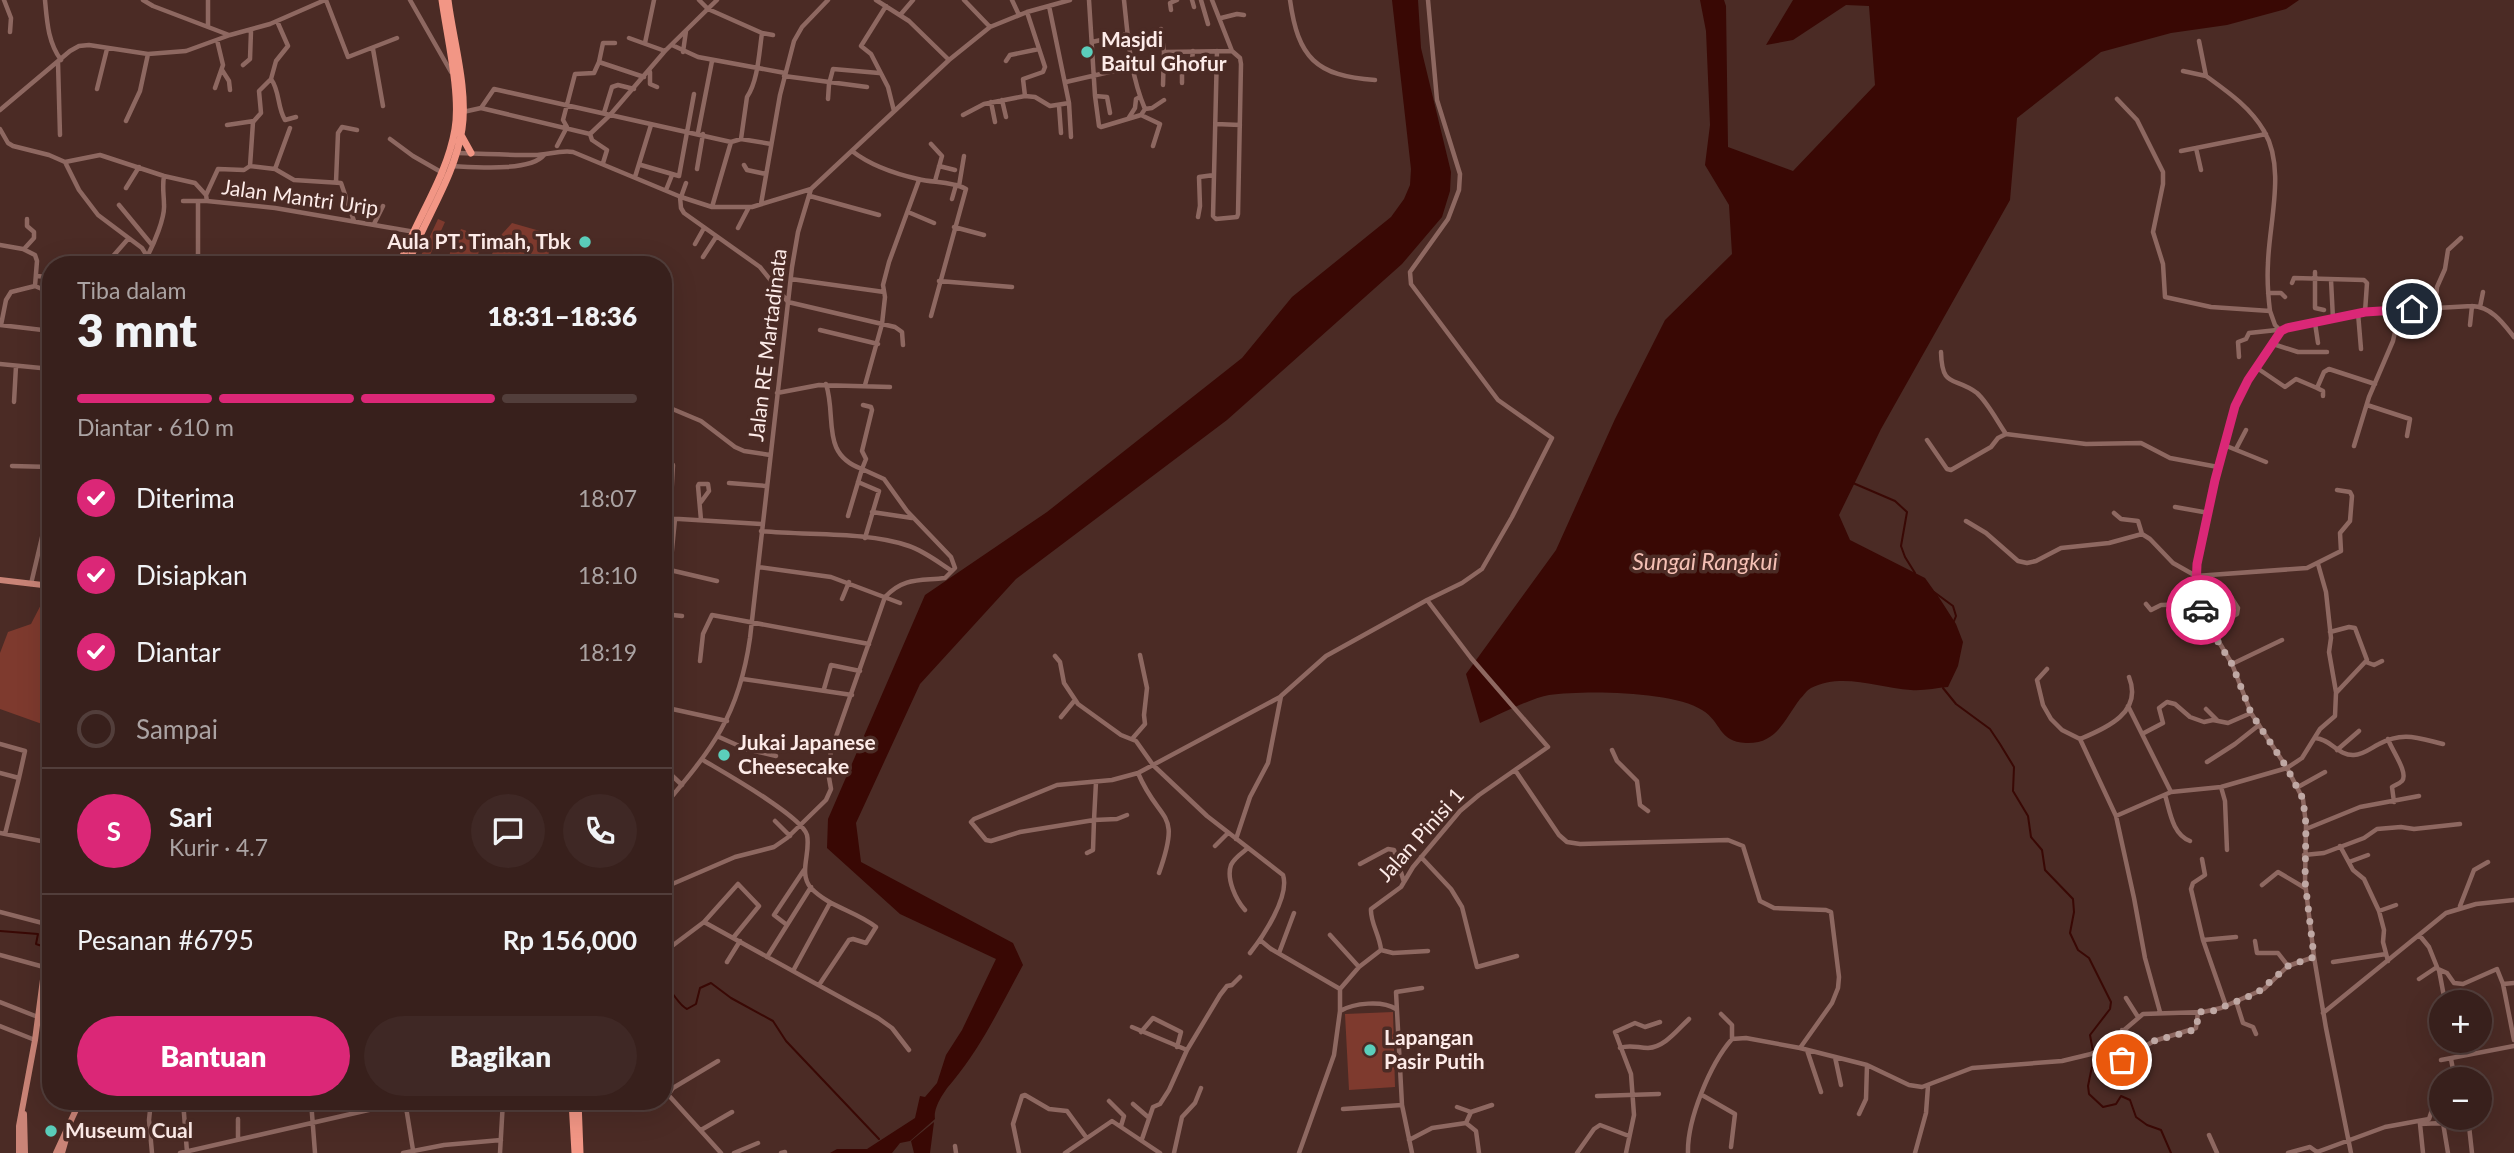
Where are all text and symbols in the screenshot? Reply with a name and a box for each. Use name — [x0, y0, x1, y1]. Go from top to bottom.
place label: Masjdi Baitul Ghofur — [1101, 26, 1227, 75]
marker: Masjdi Baitul Ghofur — [1079, 44, 1095, 60]
street label: Jalan Mantri Urip — [220, 173, 380, 220]
place label: Aula PT. Timah, Tbk — [386, 228, 572, 253]
marker: Aula PT. Timah, Tbk — [577, 234, 593, 250]
street label: Jalan RE Martadinata — [742, 247, 791, 443]
text: Tiba dalam — [77, 276, 186, 304]
pin — [2382, 279, 2442, 339]
icon: home — [2393, 290, 2431, 328]
text: 18:31–18:36 — [487, 300, 637, 332]
text: 3 mnt — [77, 302, 197, 357]
text: Diantar · 610 m — [77, 413, 234, 441]
icon: check — [77, 479, 115, 517]
text: Diterima — [136, 482, 235, 514]
text: 18:07 — [578, 484, 637, 512]
water label: Sungai Rangkui — [1632, 547, 1778, 575]
icon: check — [77, 556, 115, 594]
text: Disiapkan — [136, 559, 247, 591]
text: 18:10 — [578, 561, 637, 589]
courier — [2166, 575, 2236, 645]
icon: car — [2182, 591, 2220, 629]
icon: check — [77, 633, 115, 671]
text: Diantar — [136, 636, 221, 668]
text: 18:19 — [578, 638, 637, 666]
text: Sampai — [136, 713, 218, 745]
place label: Jukai Japanese Cheesecake — [738, 729, 876, 778]
marker: Jukai Japanese Cheesecake — [716, 747, 732, 763]
street label: Jalan Pinisi 1 — [1371, 782, 1468, 886]
button: chat — [471, 794, 545, 868]
button: phone — [563, 794, 637, 868]
text: Sari — [169, 801, 213, 833]
text: S — [107, 815, 121, 847]
text: Kurir · 4.7 — [169, 833, 268, 861]
text: Pesanan #6795 — [77, 924, 254, 956]
text: Rp 156,000 — [503, 924, 637, 956]
map controls — [2429, 990, 2492, 1130]
button: + — [2429, 990, 2492, 1053]
button: Bantuan — [77, 1016, 350, 1096]
button: Bagikan — [364, 1016, 637, 1096]
place label: Lapangan Pasir Putih — [1384, 1024, 1485, 1073]
pin — [2092, 1030, 2152, 1090]
icon: bag — [2103, 1041, 2141, 1079]
marker: Lapangan Pasir Putih — [1362, 1042, 1378, 1058]
button: − — [2429, 1067, 2492, 1130]
place label: Museum Cual — [65, 1117, 193, 1142]
marker: Museum Cual — [43, 1123, 59, 1139]

